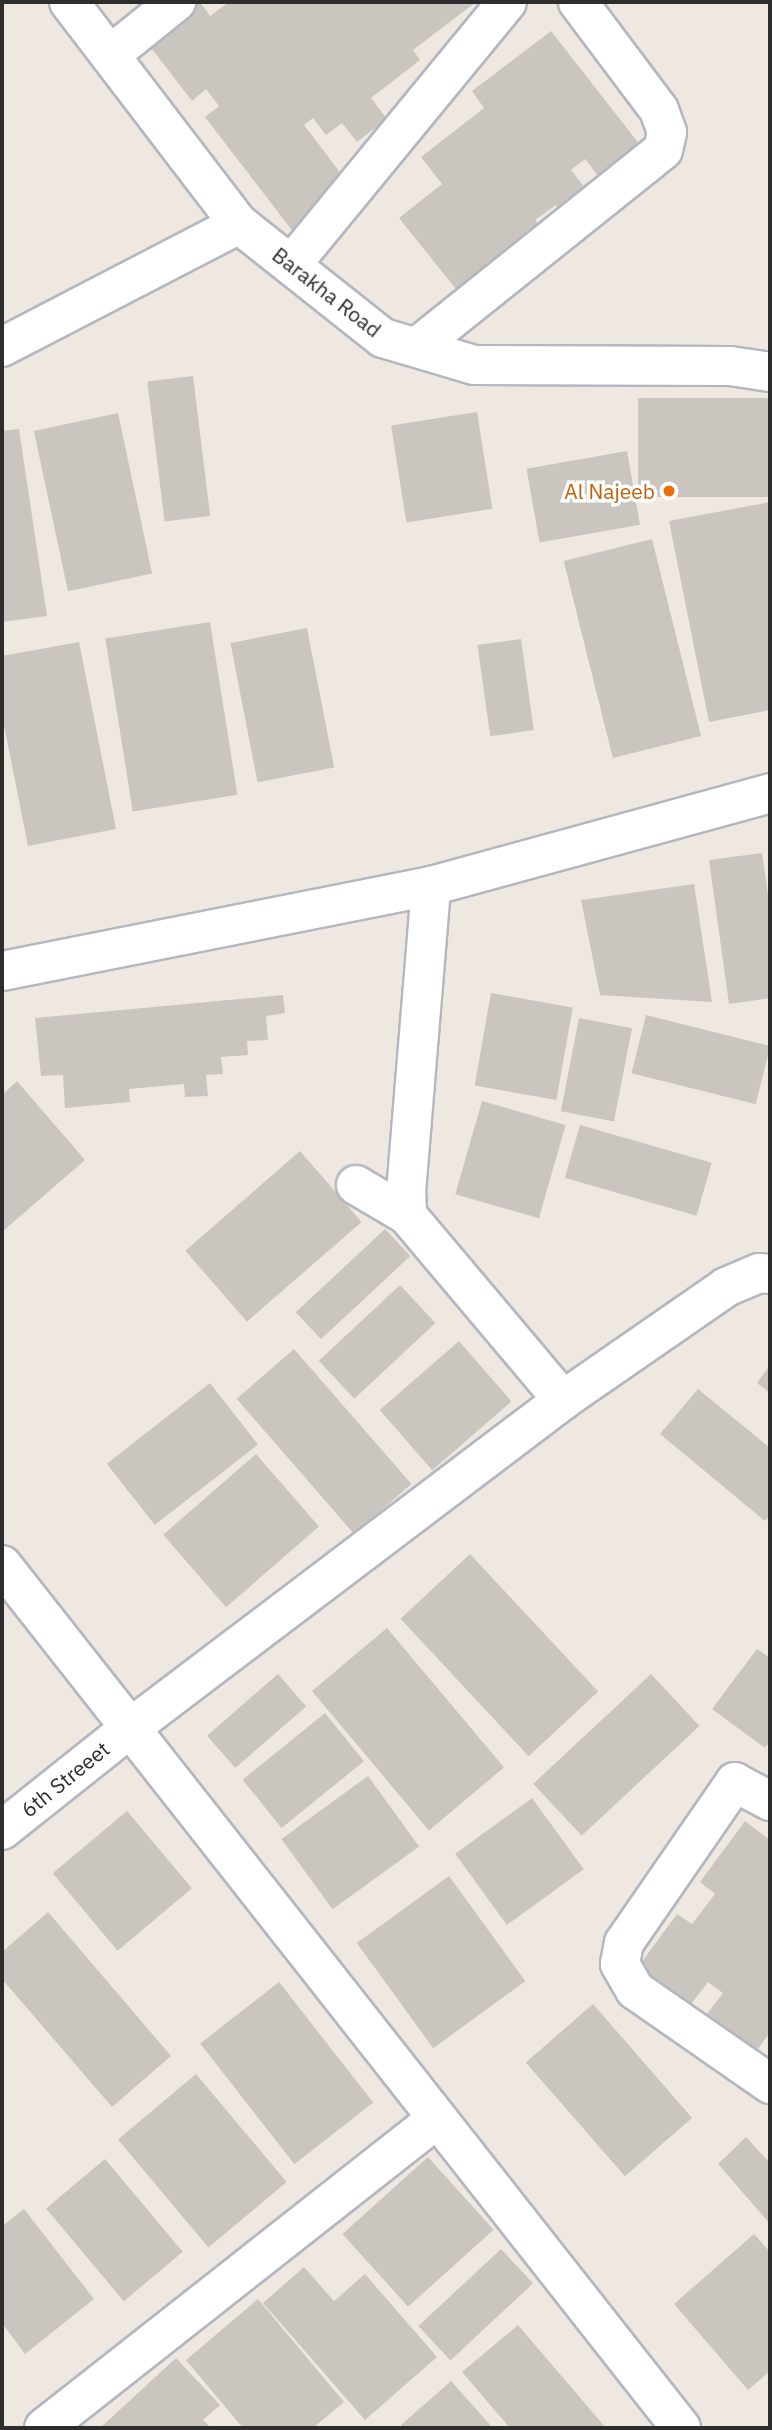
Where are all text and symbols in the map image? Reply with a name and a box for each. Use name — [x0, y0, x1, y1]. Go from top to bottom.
street label: Barakha Road — [268, 242, 386, 342]
place label: Al Najeeb — [564, 478, 655, 504]
marker: Al Najeeb — [661, 483, 677, 499]
street label: 6th Streeet — [16, 1736, 114, 1822]

